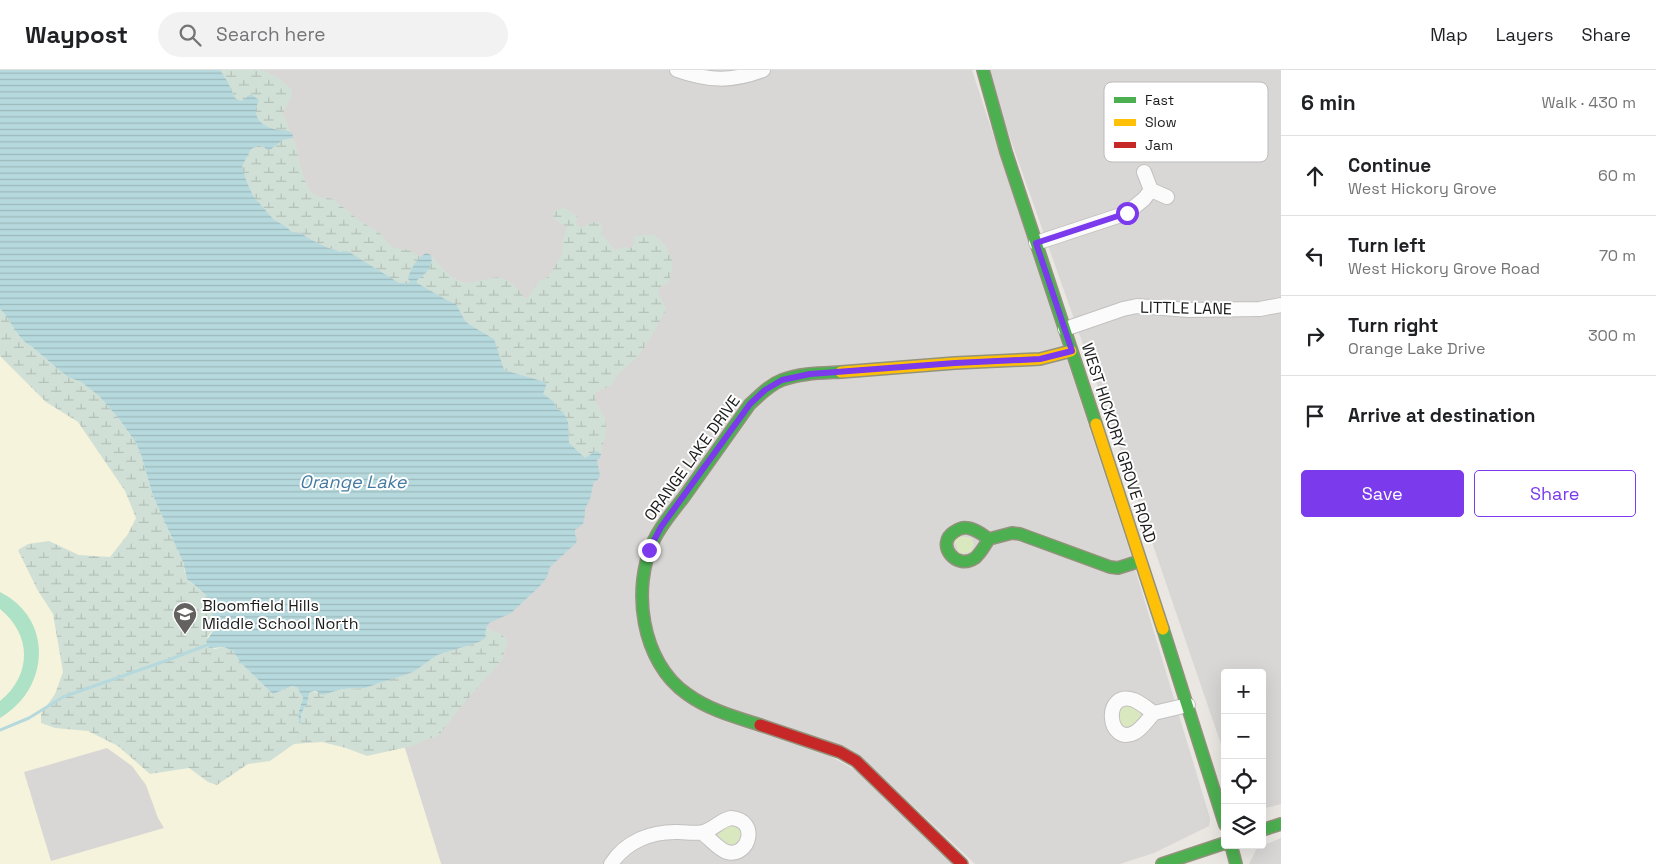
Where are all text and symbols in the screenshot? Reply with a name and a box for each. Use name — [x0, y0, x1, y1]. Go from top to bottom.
search box — [158, 12, 508, 57]
text: Waypost — [25, 19, 128, 50]
icon: search — [176, 21, 204, 49]
text: Search here — [216, 22, 326, 47]
text: Map — [1430, 23, 1468, 46]
text: Layers — [1496, 23, 1553, 46]
text: Share — [1581, 23, 1631, 46]
legend — [1104, 82, 1268, 162]
text: 6 min — [1301, 89, 1356, 116]
text: Fast — [1145, 91, 1174, 109]
text: Walk · 430 m — [1541, 92, 1636, 113]
text: Slow — [1145, 113, 1177, 131]
text: Jam — [1145, 136, 1173, 154]
text: Continue — [1348, 153, 1431, 178]
icon: ahead — [1301, 162, 1329, 190]
text: 60 m — [1598, 165, 1636, 186]
text: West Hickory Grove — [1348, 178, 1497, 199]
route start — [1116, 202, 1139, 225]
text: Turn left — [1348, 233, 1426, 258]
icon: left — [1301, 242, 1329, 270]
text: 70 m — [1599, 245, 1636, 266]
text: West Hickory Grove Road — [1348, 258, 1540, 279]
street label: LITTLE LANE — [1140, 297, 1232, 319]
text: Turn right — [1348, 313, 1438, 338]
icon: right — [1301, 322, 1329, 350]
text: 300 m — [1588, 325, 1636, 346]
text: Orange Lake Drive — [1348, 338, 1485, 359]
street label: WEST HICKORY GROVE ROAD — [1077, 340, 1161, 546]
street label: ORANGE LAKE DRIVE — [639, 391, 745, 525]
icon: arrive — [1301, 402, 1329, 430]
text: Arrive at destination — [1348, 403, 1536, 428]
water label: Orange Lake — [300, 470, 408, 493]
button: Save — [1301, 470, 1464, 517]
button: Share — [1474, 470, 1636, 517]
route end — [638, 539, 661, 562]
place label: Bloomfield Hills Middle School North — [202, 595, 359, 634]
school or university icon: Bloomfield Hills Middle School North — [172, 601, 198, 635]
map controls — [1221, 669, 1266, 849]
button: + — [1221, 669, 1266, 714]
button: − — [1221, 714, 1266, 759]
button: locate — [1221, 759, 1266, 804]
button: layers — [1221, 804, 1266, 849]

